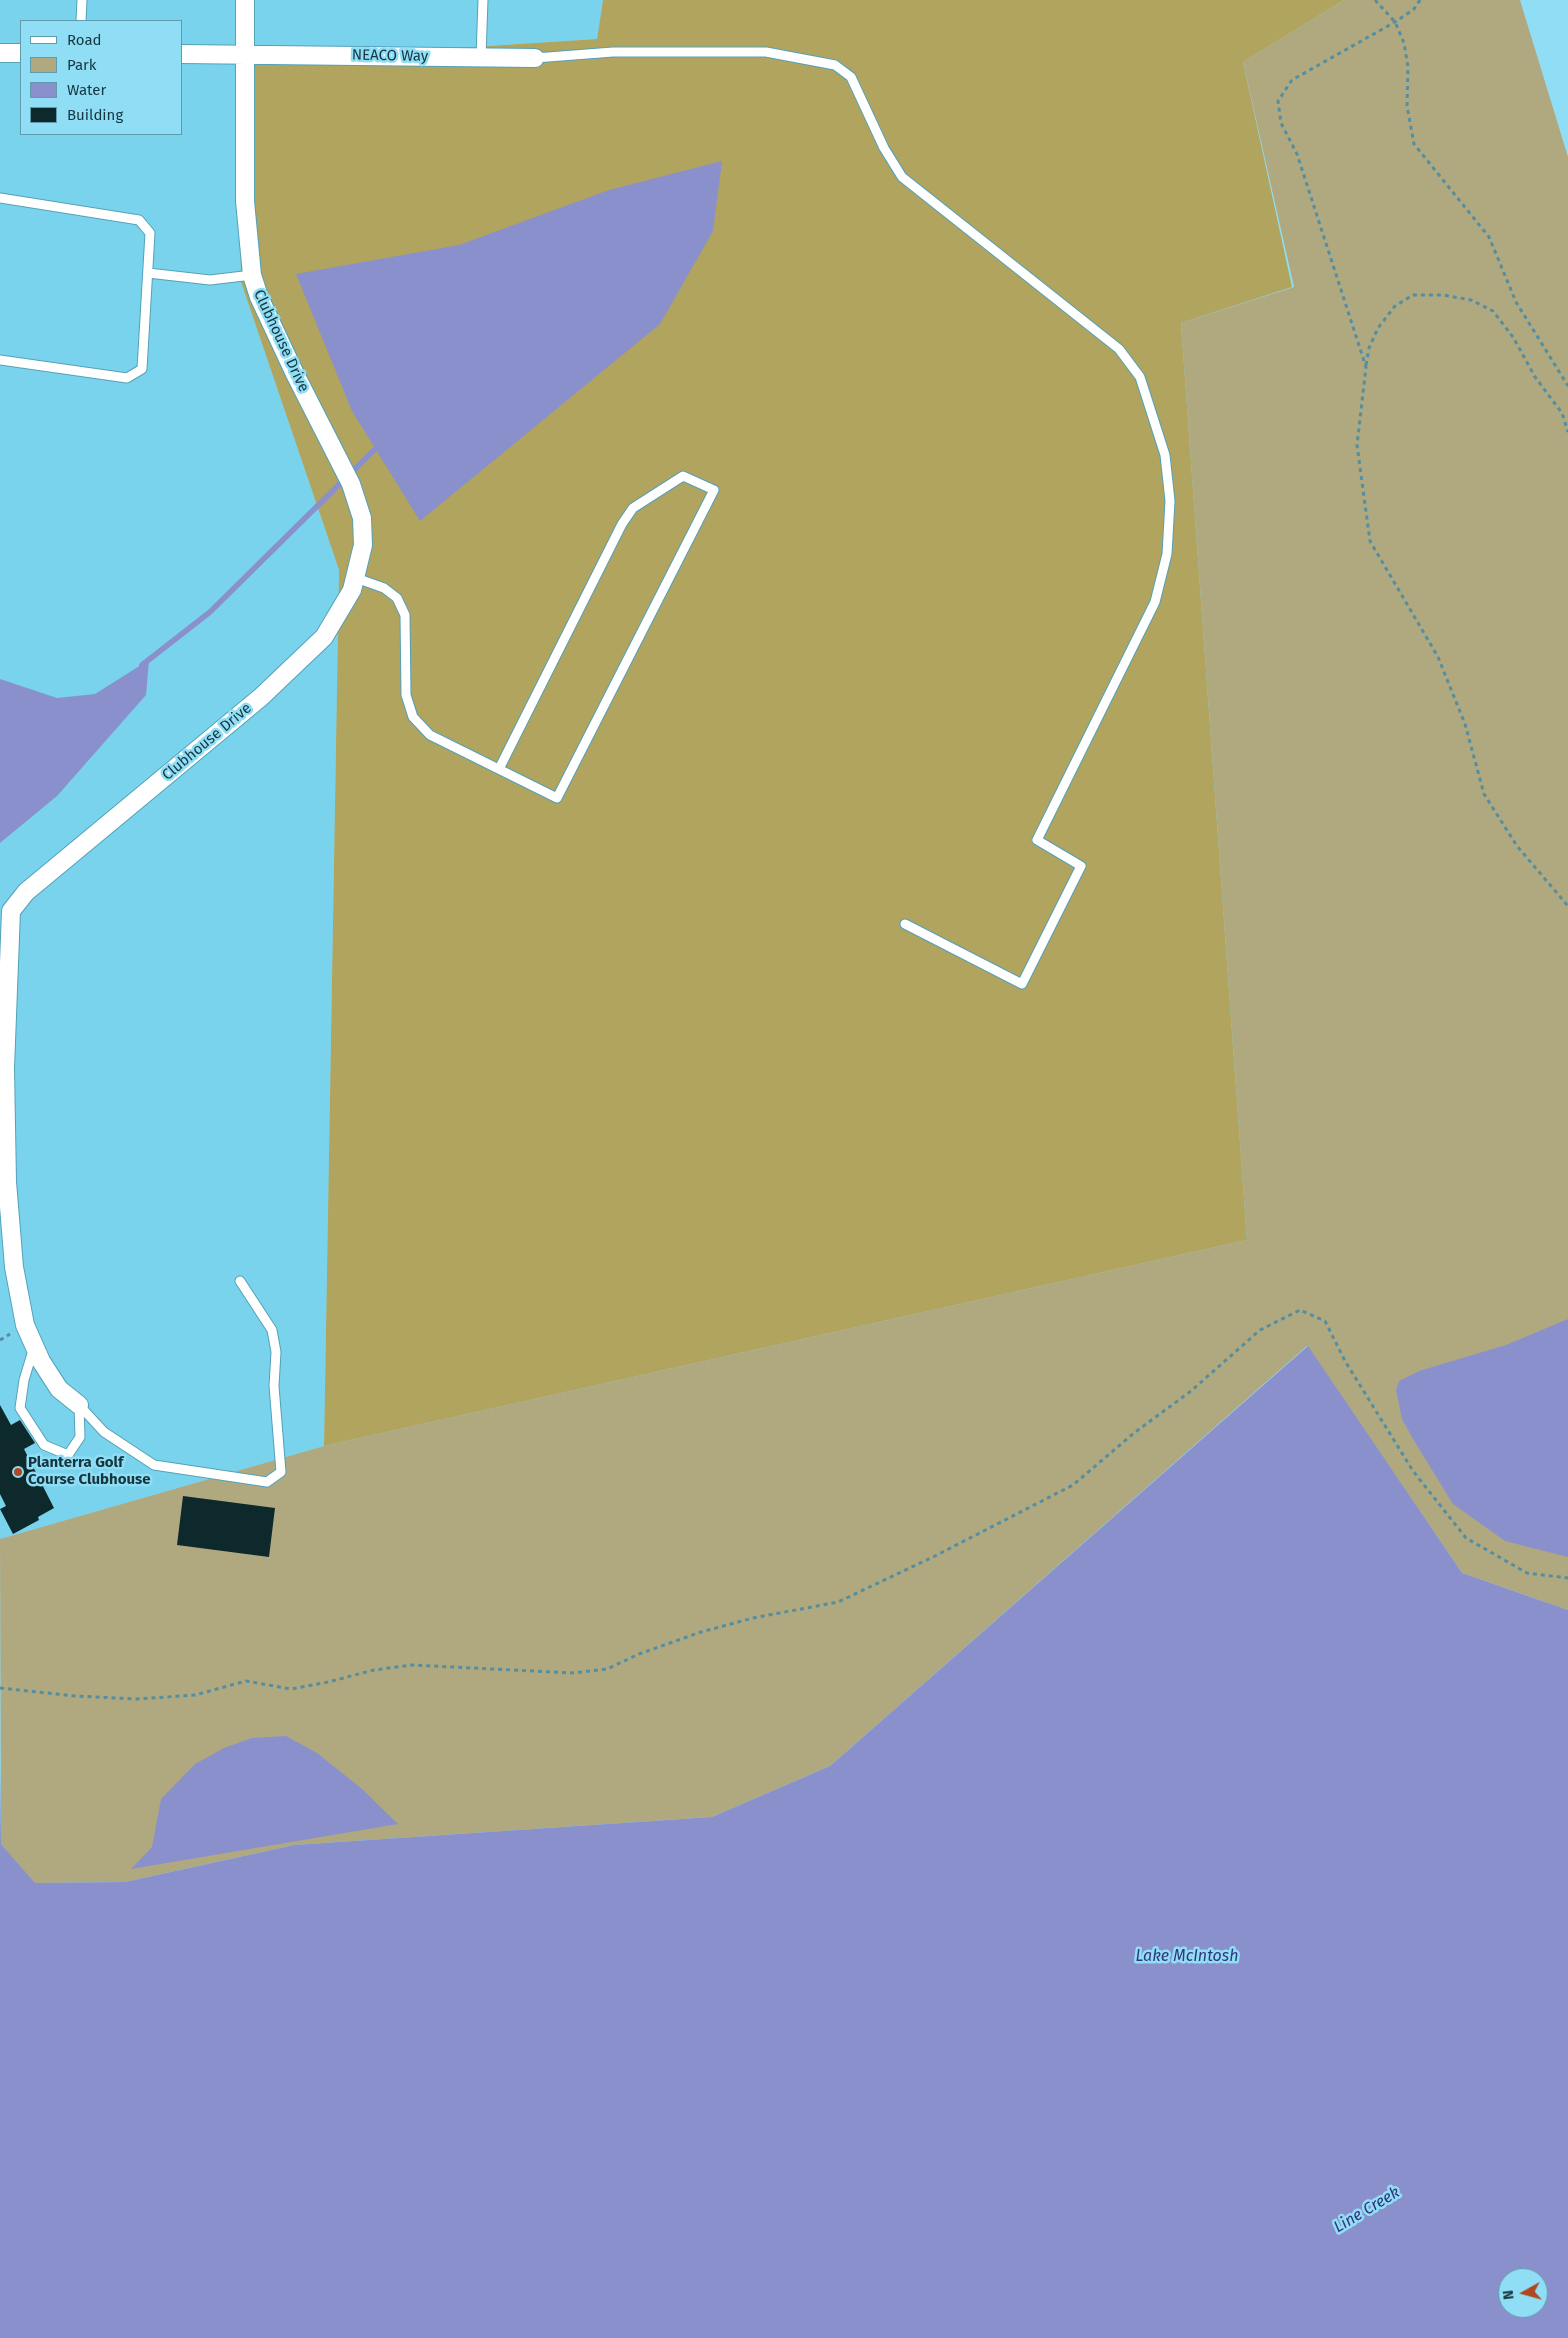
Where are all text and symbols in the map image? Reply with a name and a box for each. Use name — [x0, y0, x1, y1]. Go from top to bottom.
legend — [20, 20, 182, 135]
text: Road — [67, 31, 102, 49]
street label: NEACO Way — [352, 46, 428, 66]
text: Park — [67, 56, 97, 74]
text: Water — [67, 81, 106, 99]
text: Building — [67, 106, 123, 124]
street label: Clubhouse Drive — [249, 287, 313, 395]
street label: Clubhouse Drive — [159, 699, 255, 785]
place label: Planterra Golf Course Clubhouse — [28, 1454, 151, 1489]
marker: Planterra Golf Course Clubhouse — [12, 1466, 24, 1478]
water label: Lake McIntosh — [1136, 1947, 1238, 1967]
water label: Line Creek — [1331, 2183, 1403, 2237]
north arrow — [1498, 2268, 1548, 2318]
text: N — [1500, 2289, 1518, 2300]

